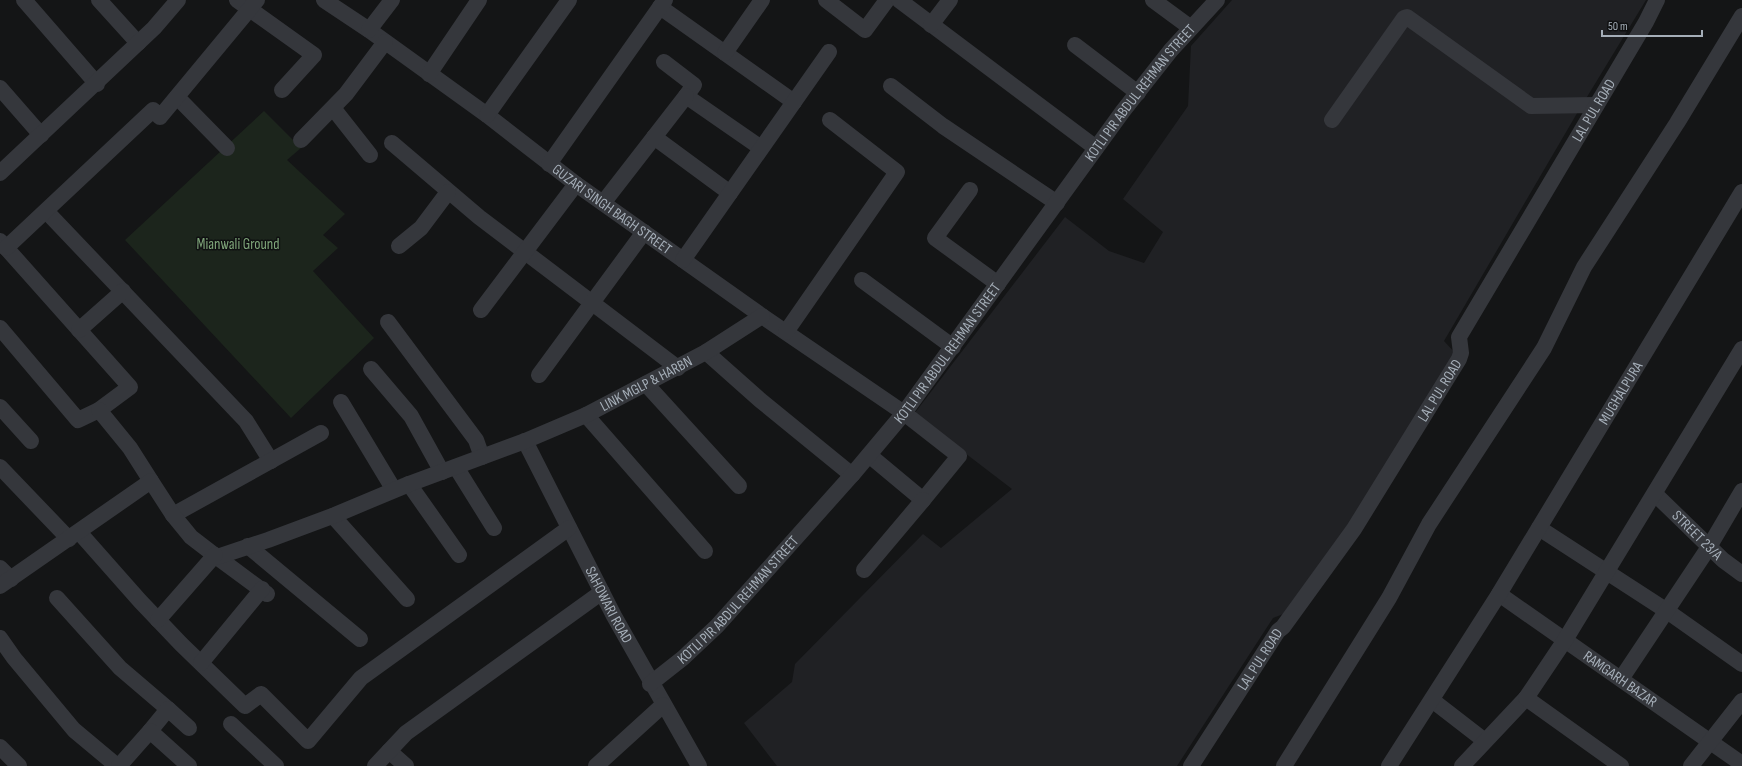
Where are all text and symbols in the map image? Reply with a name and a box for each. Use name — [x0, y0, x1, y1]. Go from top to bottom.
scale bar — [1602, 12, 1702, 38]
text: 50 m — [1608, 19, 1628, 34]
street label: KOTLI PIR ABDUL REHMAN STREET — [1080, 20, 1200, 165]
street label: LAL PUL ROAD — [1568, 75, 1620, 145]
street label: GUZARI SINGH BAGH STREET — [548, 160, 676, 259]
park label: Mianwali Ground — [197, 235, 279, 254]
street label: KOTLI PIR ABDUL REHMAN STREET — [890, 279, 1005, 427]
street label: LINK MGLP & HARBN — [597, 351, 695, 415]
street label: LAL PUL ROAD — [1413, 356, 1466, 425]
street label: MUGHALPURA — [1594, 357, 1647, 428]
street label: STREET 23/A — [1668, 506, 1727, 564]
street label: KOTLI PIR ABDUL REHMAN STREET — [673, 532, 803, 668]
street label: SAHOWARI ROAD — [581, 563, 637, 646]
street label: LAL PUL ROAD — [1233, 625, 1287, 694]
street label: RAMGARH BAZAR — [1580, 646, 1661, 711]

